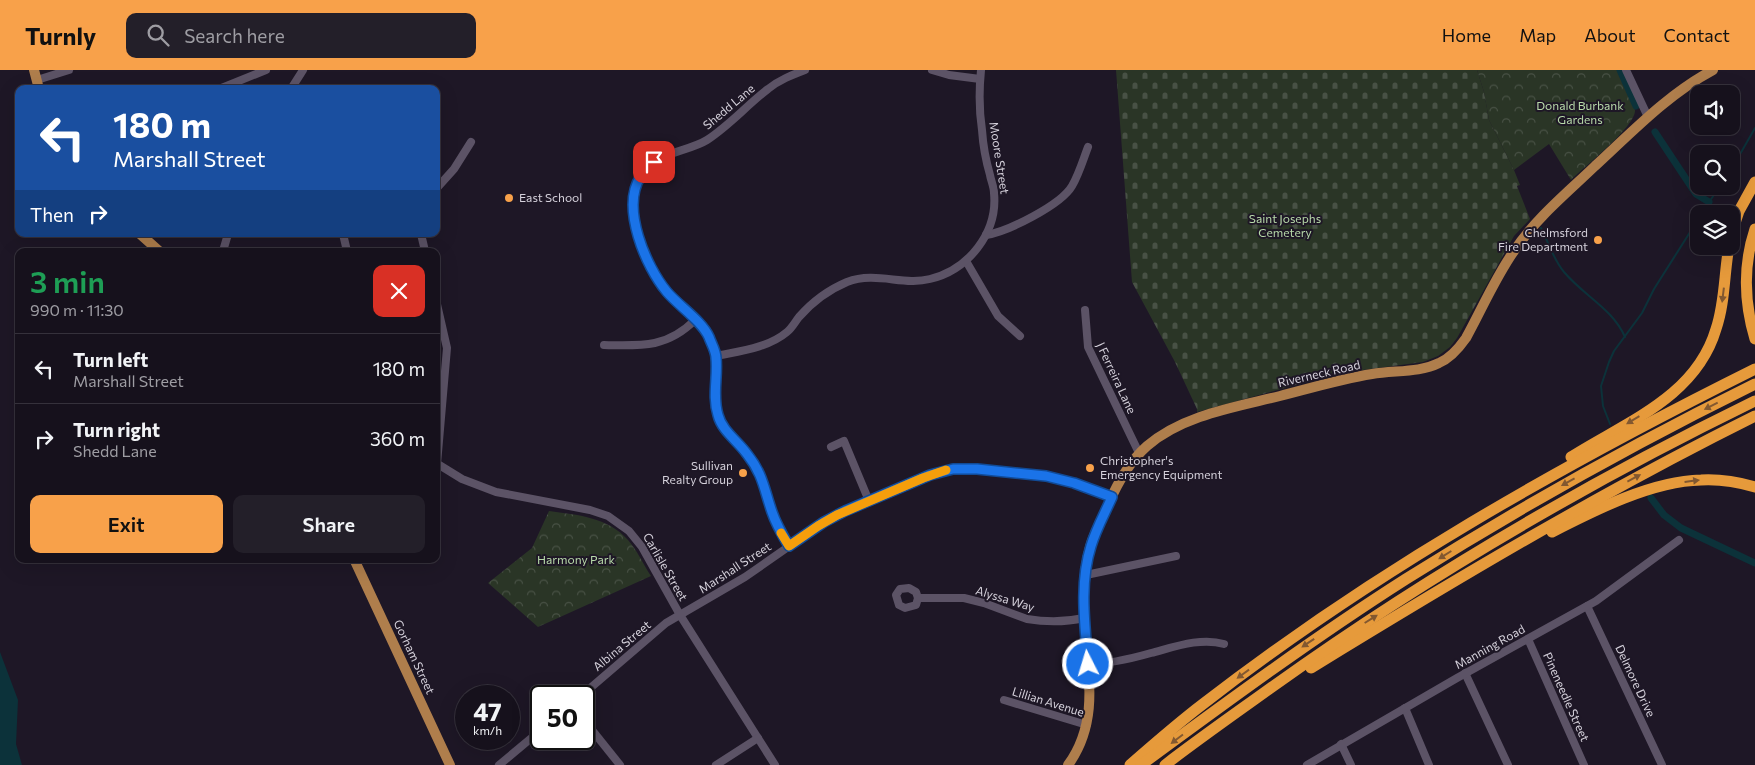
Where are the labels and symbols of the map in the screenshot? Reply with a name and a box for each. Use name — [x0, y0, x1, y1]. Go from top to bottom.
street label: Shedd Lane — [700, 81, 757, 132]
park label: Donald Burbank Gardens — [1536, 98, 1624, 126]
street label: Moore Street — [987, 121, 1013, 195]
pin — [633, 141, 675, 183]
place label: East School — [519, 190, 582, 204]
marker: East School — [503, 192, 515, 204]
park label: Saint Josephs Cemetery — [1249, 211, 1321, 239]
place label: Chelmsford Fire Department — [1498, 225, 1588, 253]
marker: Chelmsford Fire Department — [1592, 234, 1604, 246]
one-way arrow — [1719, 287, 1727, 303]
street label: J Ferreira Lane — [1093, 340, 1140, 416]
street label: Riverneck Road — [1276, 357, 1361, 389]
one-way arrow — [1704, 402, 1719, 410]
one-way arrow — [1626, 415, 1639, 424]
place label: Christopher's Emergency Equipment — [1100, 453, 1222, 481]
place label: Sullivan Realty Group — [662, 458, 733, 486]
marker: Christopher's Emergency Equipment — [1084, 462, 1096, 474]
marker: Sullivan Realty Group — [737, 467, 749, 479]
one-way arrow — [1626, 474, 1641, 482]
one-way arrow — [1684, 477, 1700, 485]
one-way arrow — [1561, 478, 1575, 487]
street label: Carlisle Street — [641, 530, 691, 603]
street label: Marshall Street — [696, 539, 773, 596]
one-way arrow — [1438, 550, 1451, 560]
park label: Harmony Park — [537, 552, 616, 566]
street label: Alyssa Way — [974, 582, 1036, 614]
one-way arrow — [1364, 614, 1378, 623]
street label: Gorham Street — [392, 617, 438, 696]
street label: Albina Street — [590, 617, 653, 673]
street label: Manning Road — [1452, 621, 1527, 671]
position arrow — [1061, 637, 1113, 689]
one-way arrow — [1302, 639, 1315, 648]
street label: Delmore Drive — [1613, 642, 1659, 719]
street label: Pineneedle Street — [1541, 650, 1593, 743]
one-way arrow — [1236, 669, 1250, 679]
street label: Lillian Avenue — [1011, 683, 1086, 719]
speed limit sign: 50 — [530, 685, 595, 750]
one-way arrow — [1171, 733, 1184, 744]

